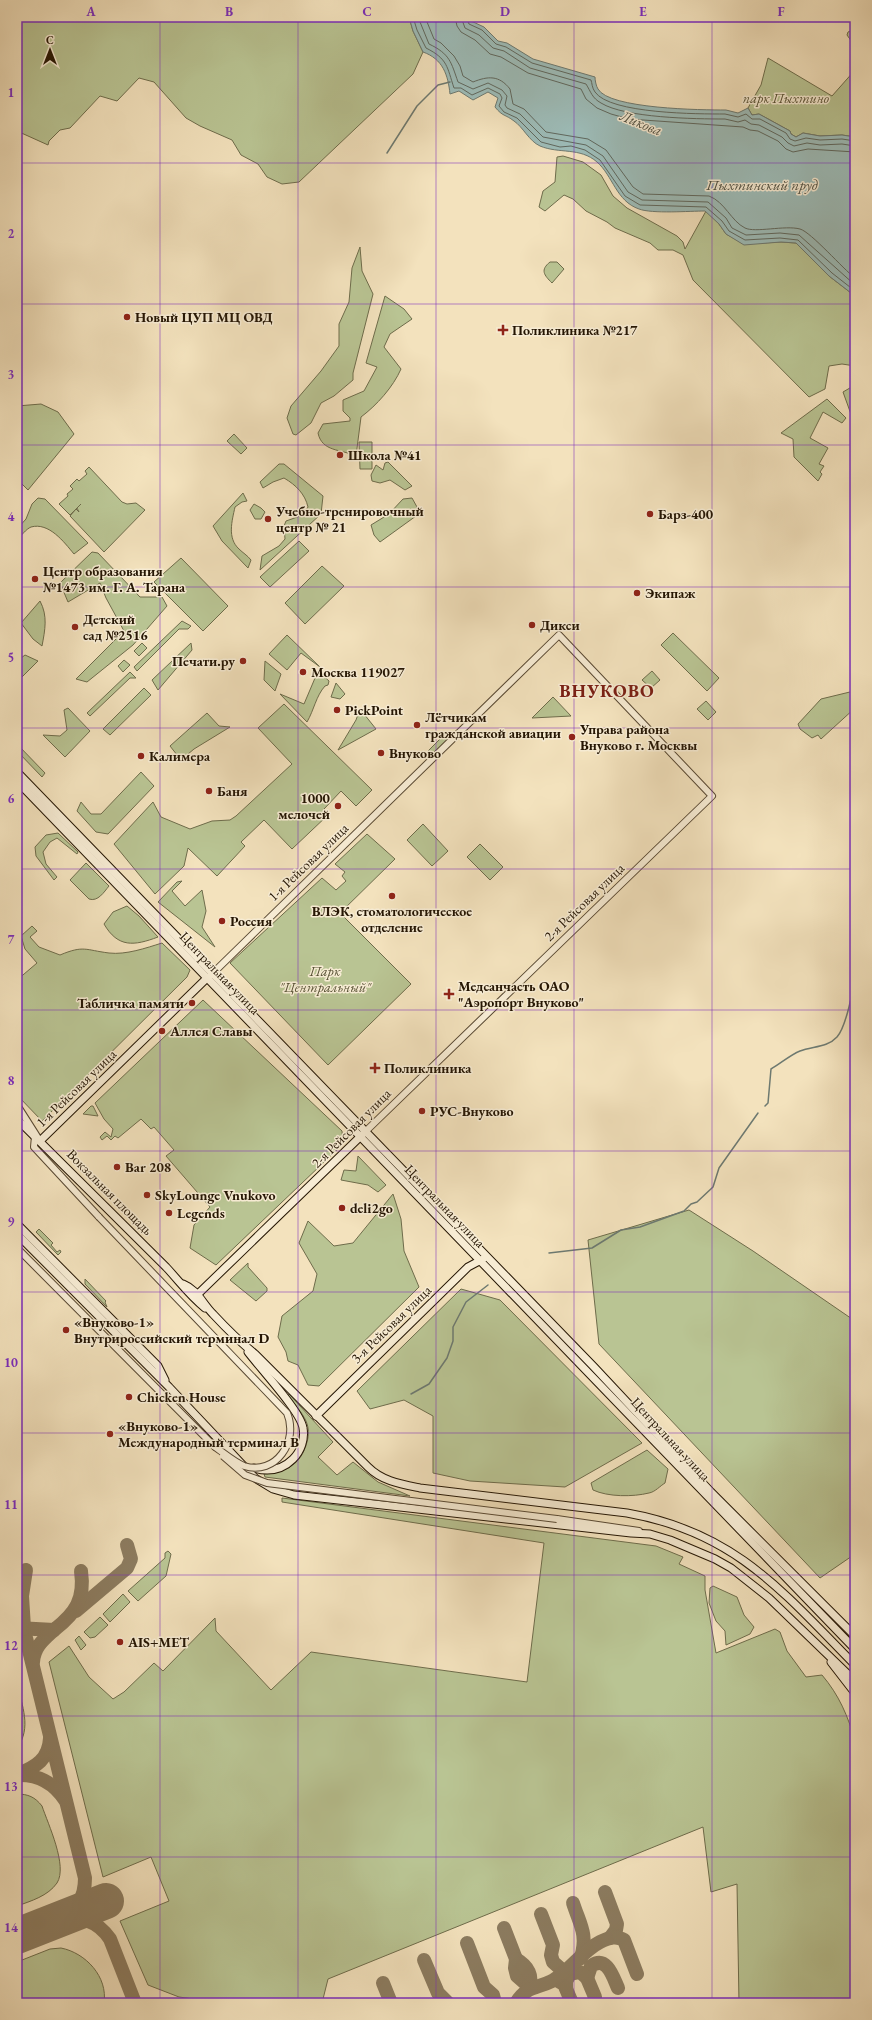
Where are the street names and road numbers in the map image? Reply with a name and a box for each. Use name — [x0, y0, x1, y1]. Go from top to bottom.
street label: 1-я Рейсовая улица — [264, 819, 352, 905]
street label: 2-я Рейсовая улица — [540, 859, 628, 945]
street label: Центральная улица — [176, 928, 265, 1019]
street label: 1-я Рейсовая улица — [32, 1045, 120, 1131]
street label: 2-я Рейсовая улица — [307, 1084, 395, 1172]
street label: Вокзальная площадь — [63, 1145, 157, 1239]
street label: Центральная улица — [401, 1161, 490, 1252]
street label: 3-я Рейсовая улица — [347, 1281, 435, 1367]
street label: Центральная улица — [627, 1393, 715, 1485]

